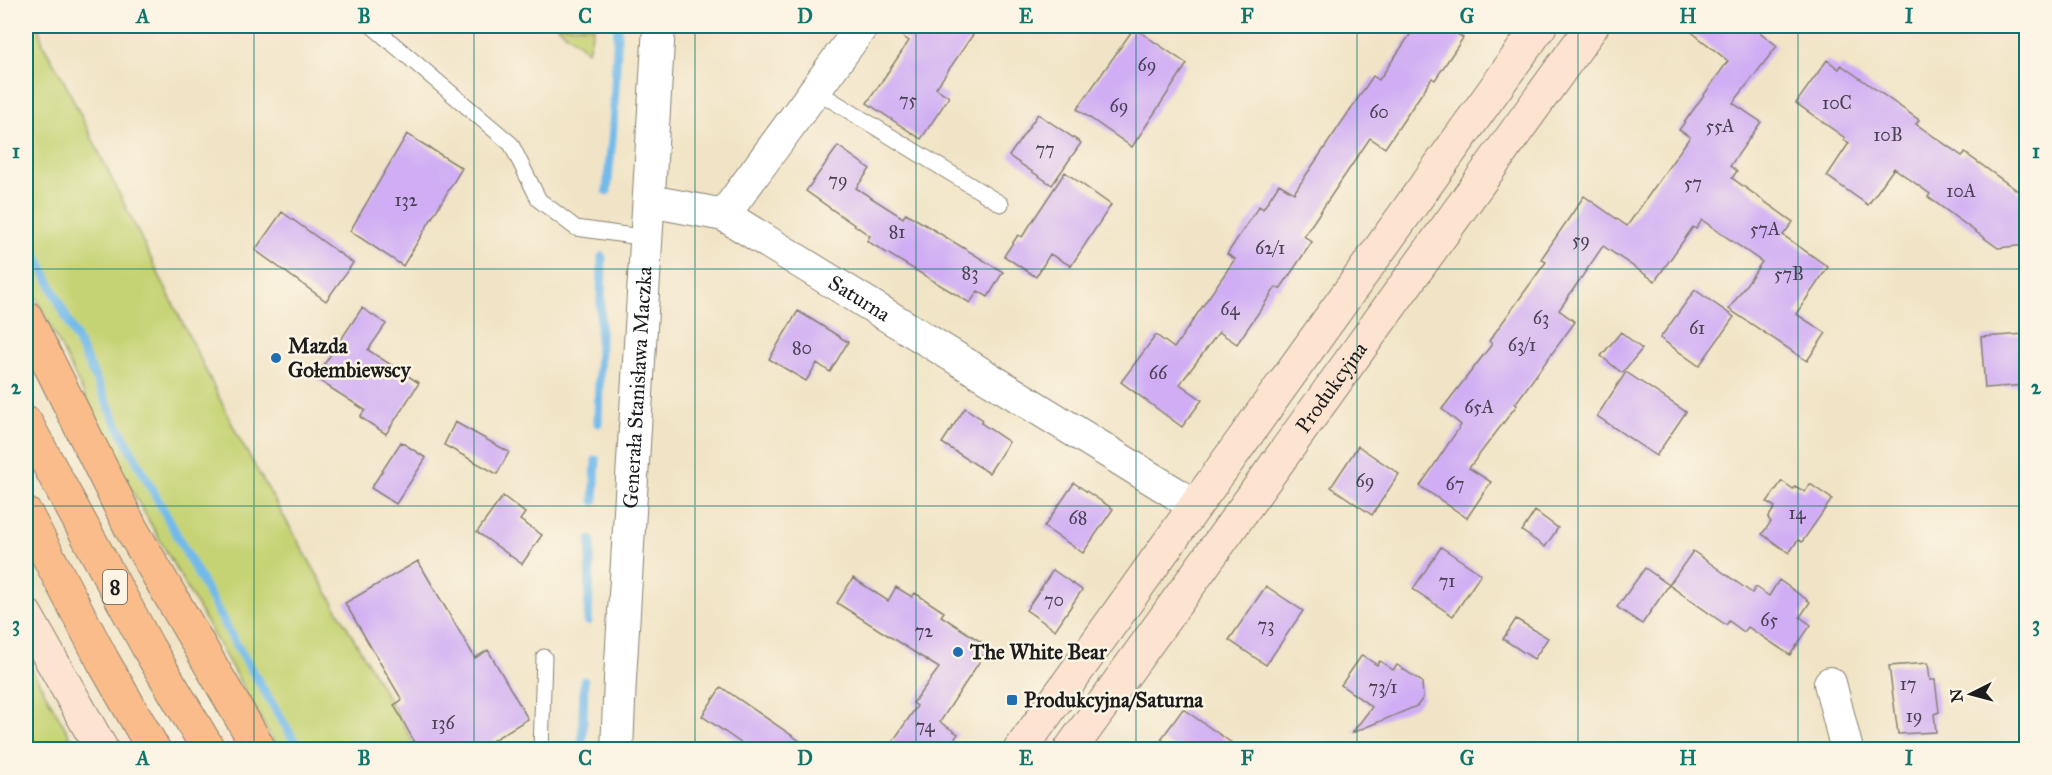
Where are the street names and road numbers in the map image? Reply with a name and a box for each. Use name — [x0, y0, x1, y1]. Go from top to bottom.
street label: Generała Stanisława Maczka — [617, 266, 658, 509]
street label: Saturna — [824, 270, 895, 327]
street label: Produkcyjna — [1290, 337, 1373, 438]
road number: 8 — [103, 570, 127, 604]

